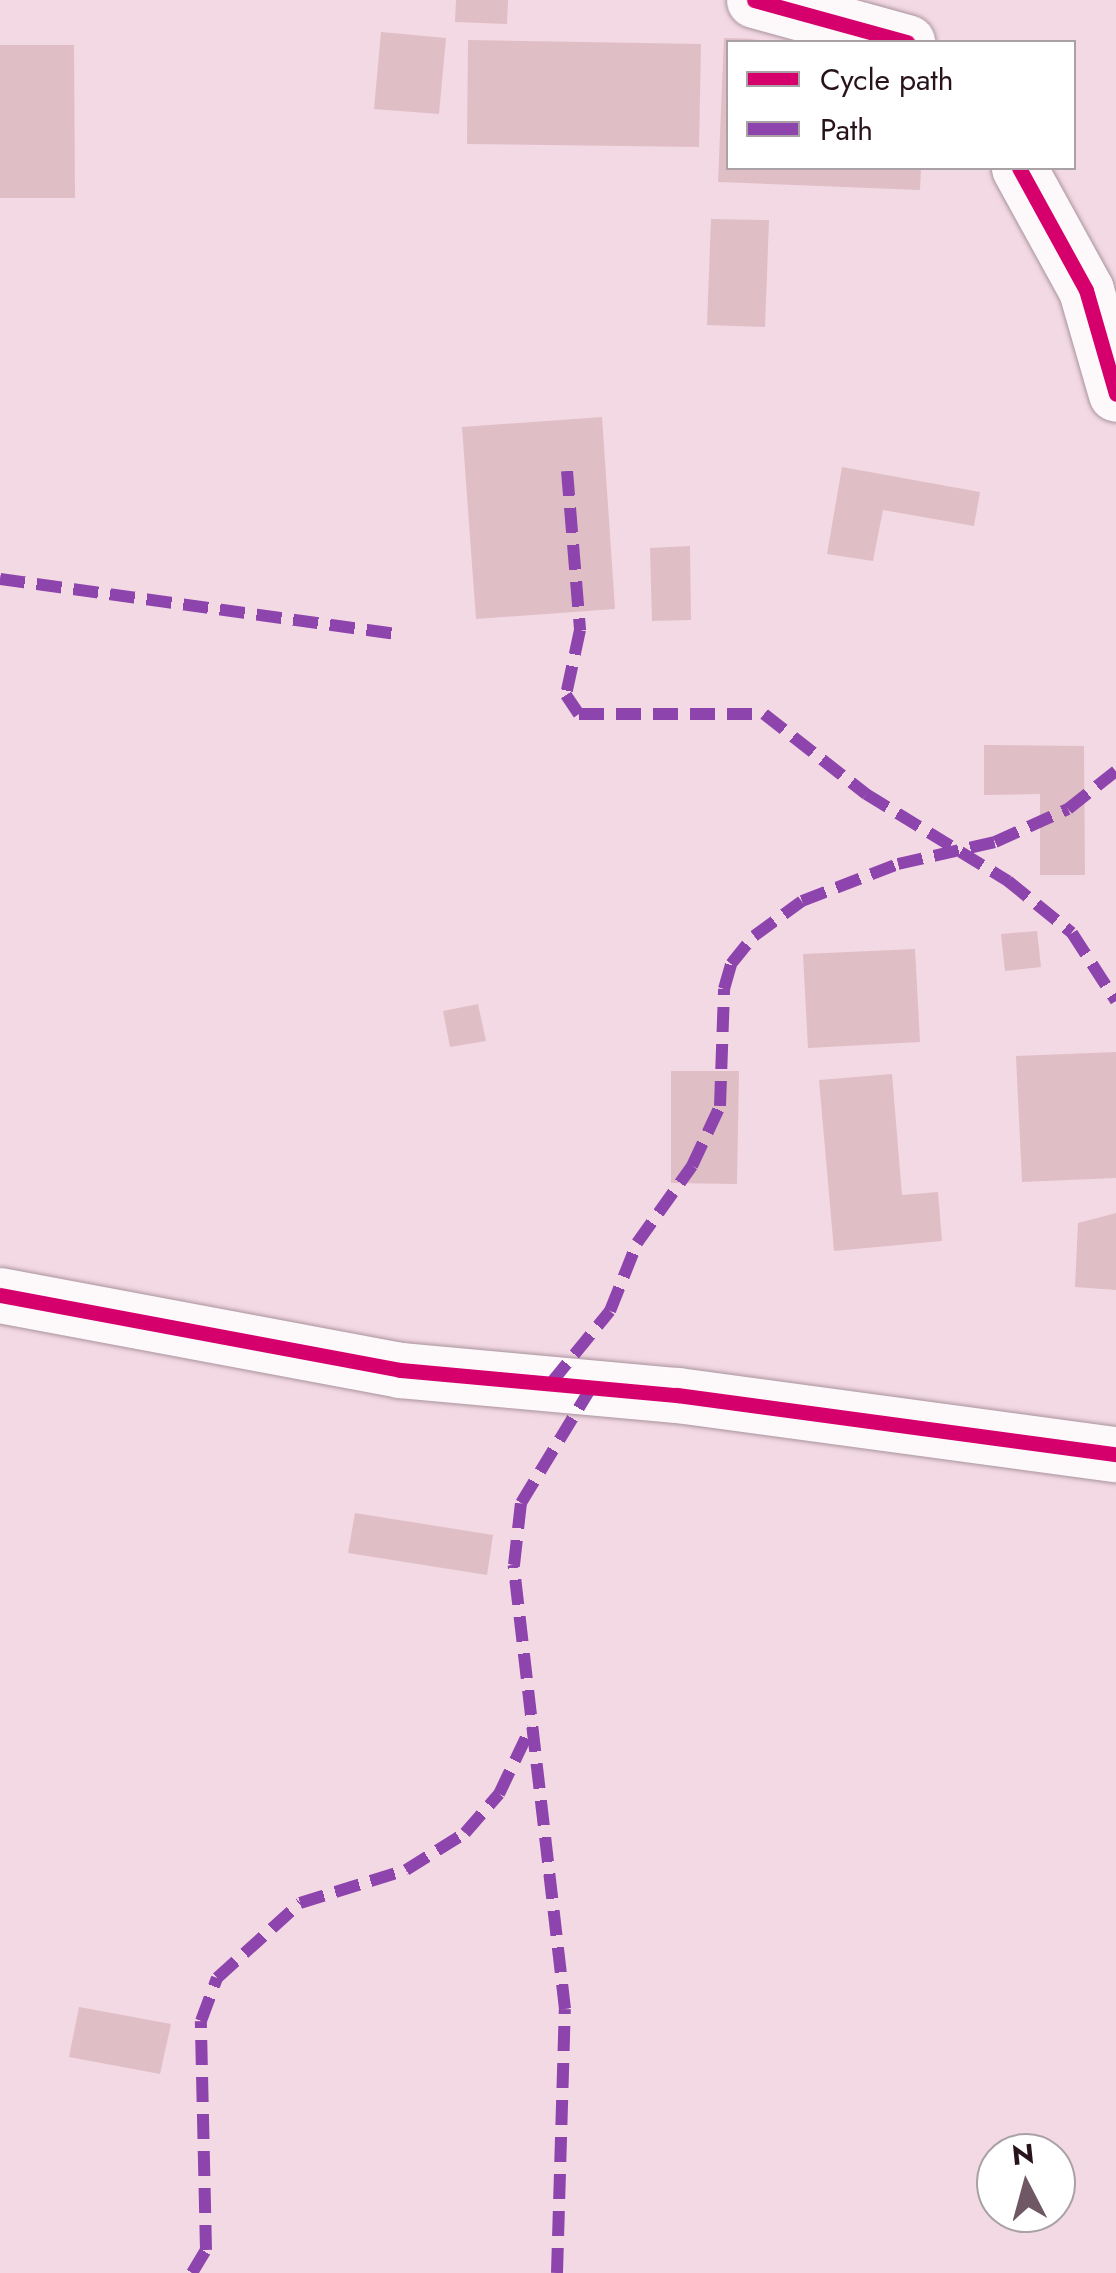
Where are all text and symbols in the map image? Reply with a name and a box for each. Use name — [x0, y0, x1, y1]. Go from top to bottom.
legend — [726, 40, 1076, 170]
text: Cycle path — [820, 58, 953, 101]
text: Path — [820, 108, 873, 151]
north arrow — [976, 2133, 1076, 2233]
text: N — [1010, 2133, 1036, 2176]

